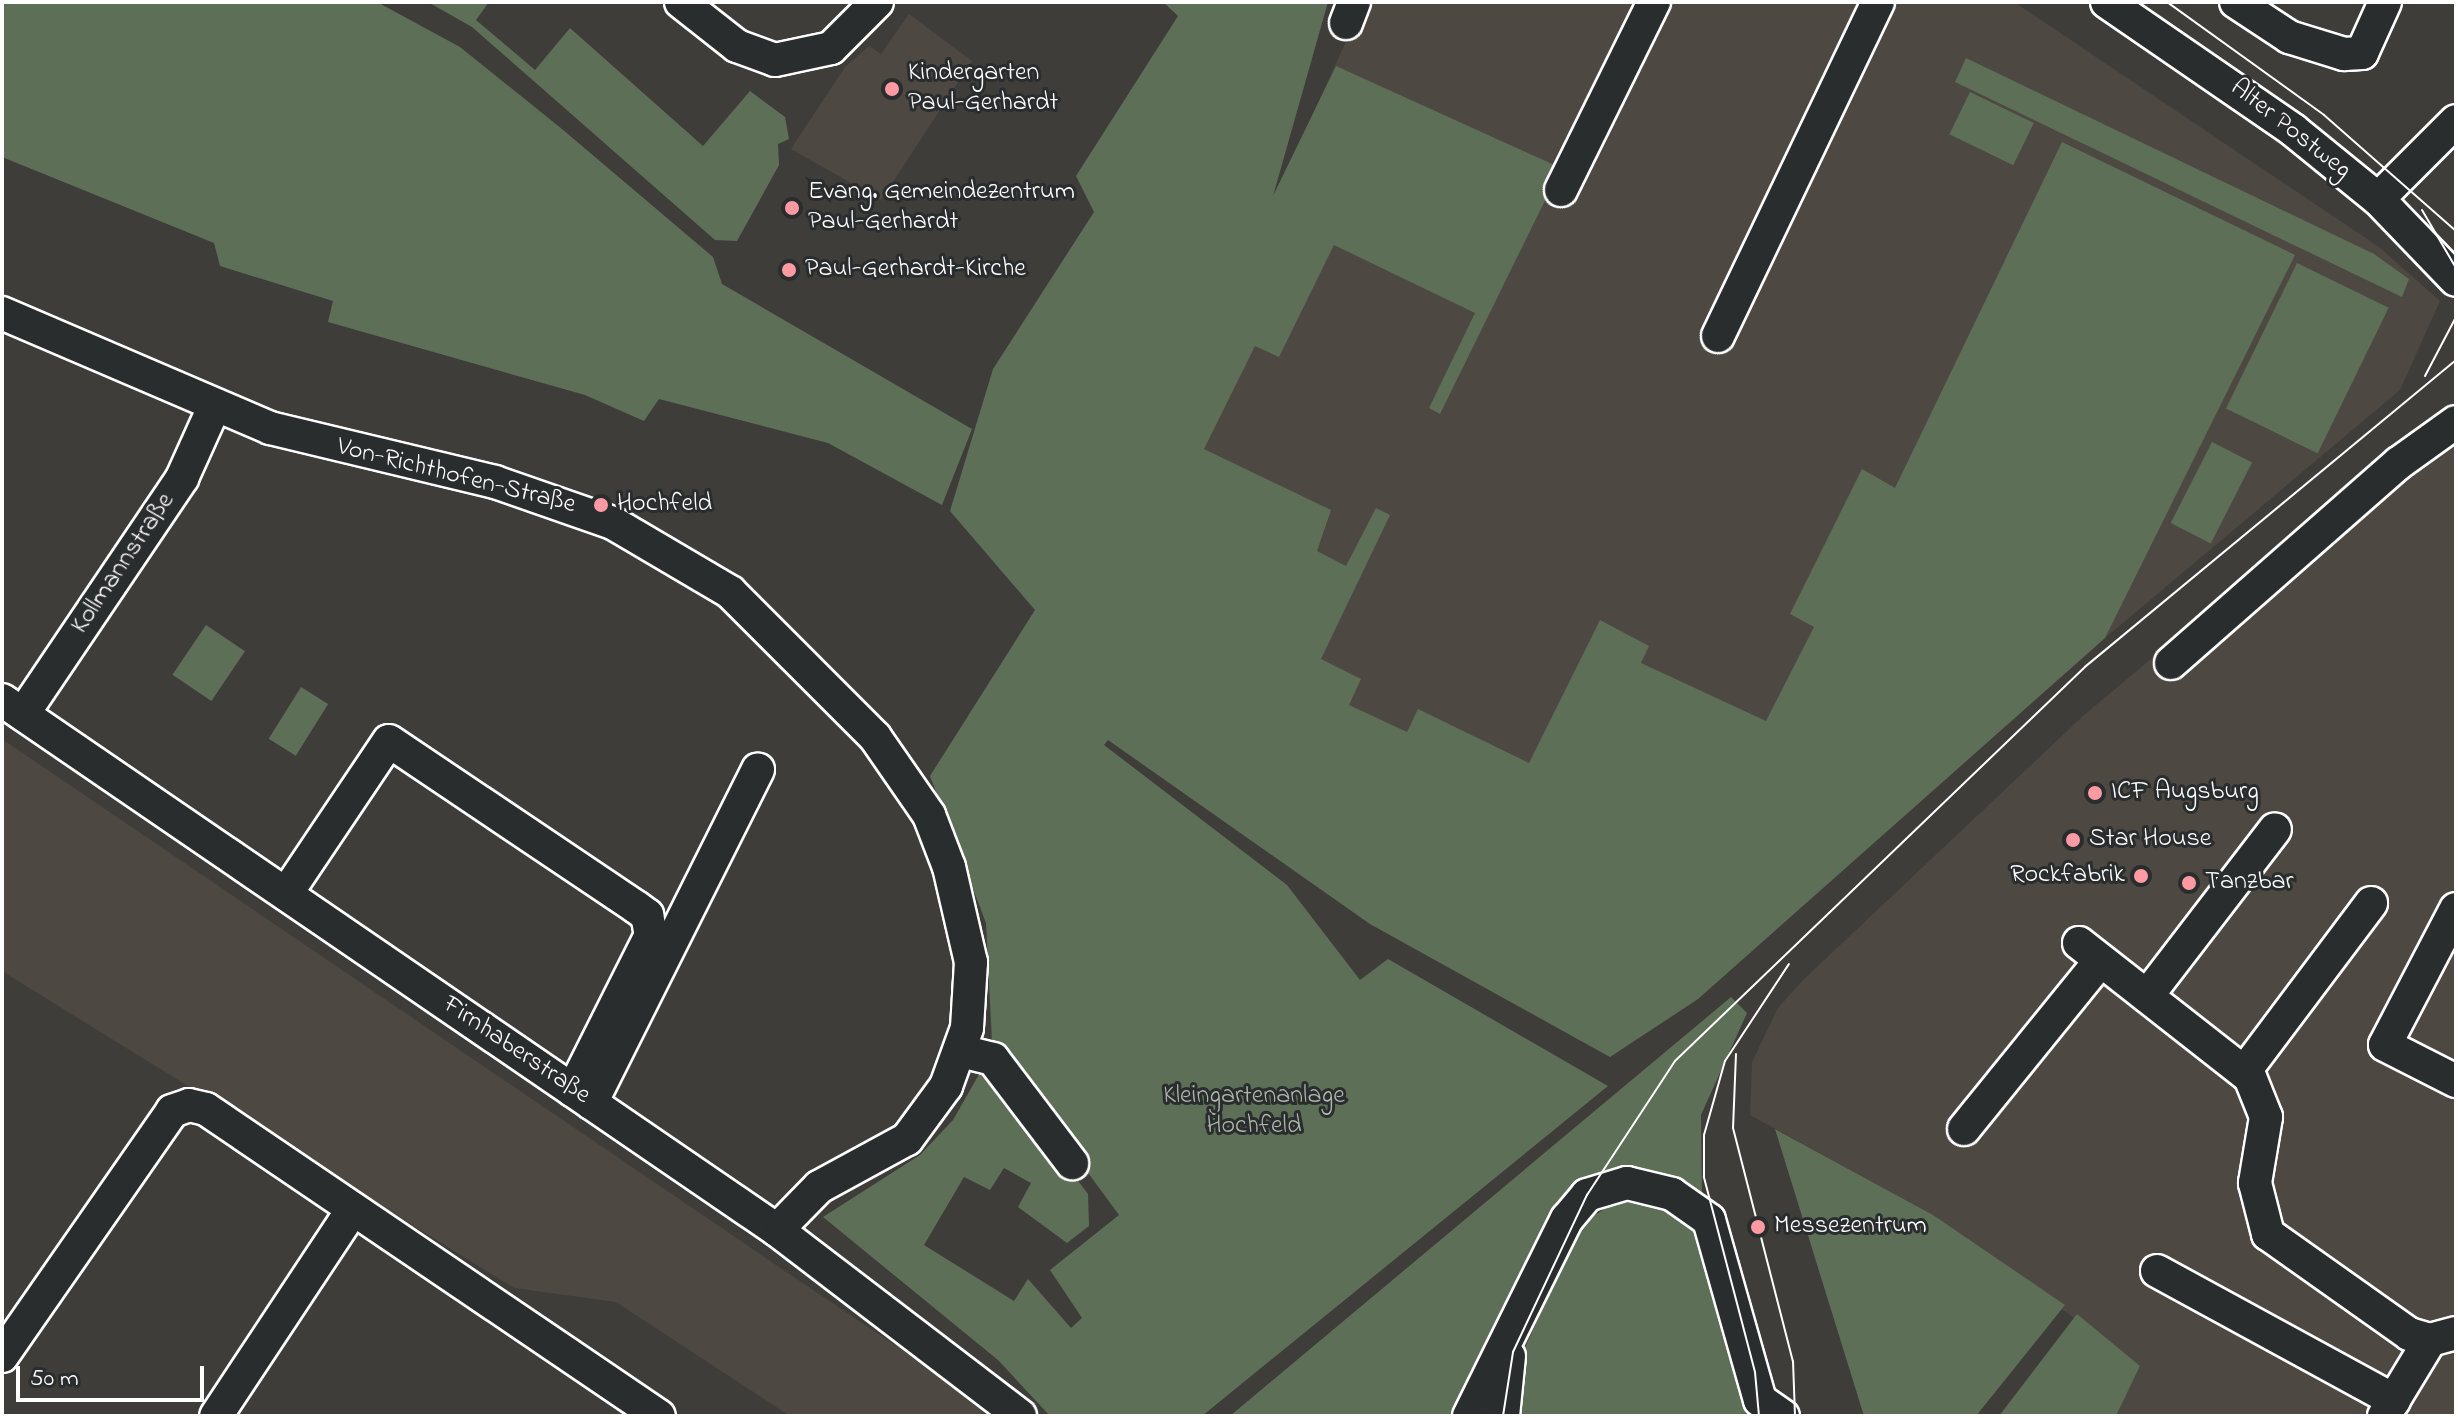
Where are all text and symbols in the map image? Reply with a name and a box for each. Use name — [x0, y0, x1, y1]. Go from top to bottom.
place label: Kindergarten Paul-Gerhardt — [908, 58, 1058, 120]
street label: Alter Postweg — [2223, 73, 2357, 187]
marker: Kindergarten Paul-Gerhardt — [883, 80, 901, 98]
place label: Evang. Gemeindezentrum Paul-Gerhardt — [808, 177, 1075, 238]
marker: Evang. Gemeindezentrum Paul-Gerhardt — [783, 199, 801, 217]
place label: Paul-Gerhardt-Kirche — [805, 254, 1026, 286]
marker: Paul-Gerhardt-Kirche — [780, 261, 798, 279]
street label: Von-Richthofen-Straße — [333, 432, 579, 522]
street label: Kollmannstraße — [65, 488, 183, 640]
place label: Hochfeld — [617, 489, 712, 521]
marker: Hochfeld — [592, 496, 610, 514]
place label: ICF Augsburg — [2111, 777, 2259, 809]
marker: ICF Augsburg — [2086, 784, 2104, 802]
place label: Star House — [2089, 824, 2211, 856]
marker: Star House — [2064, 831, 2082, 849]
place label: Rockfabrik — [2010, 860, 2125, 892]
marker: Rockfabrik — [2132, 867, 2150, 885]
place label: Tanzbar — [2205, 867, 2293, 899]
marker: Tanzbar — [2180, 874, 2198, 892]
street label: Firnhaberstraße — [436, 990, 596, 1112]
park label: Kleingartenanlage Hochfeld — [1163, 1081, 1345, 1142]
place label: Messezentrum — [1774, 1211, 1927, 1243]
marker: Messezentrum — [1749, 1218, 1767, 1236]
scale bar — [20, 1350, 208, 1400]
text: 50 m — [30, 1362, 79, 1397]

